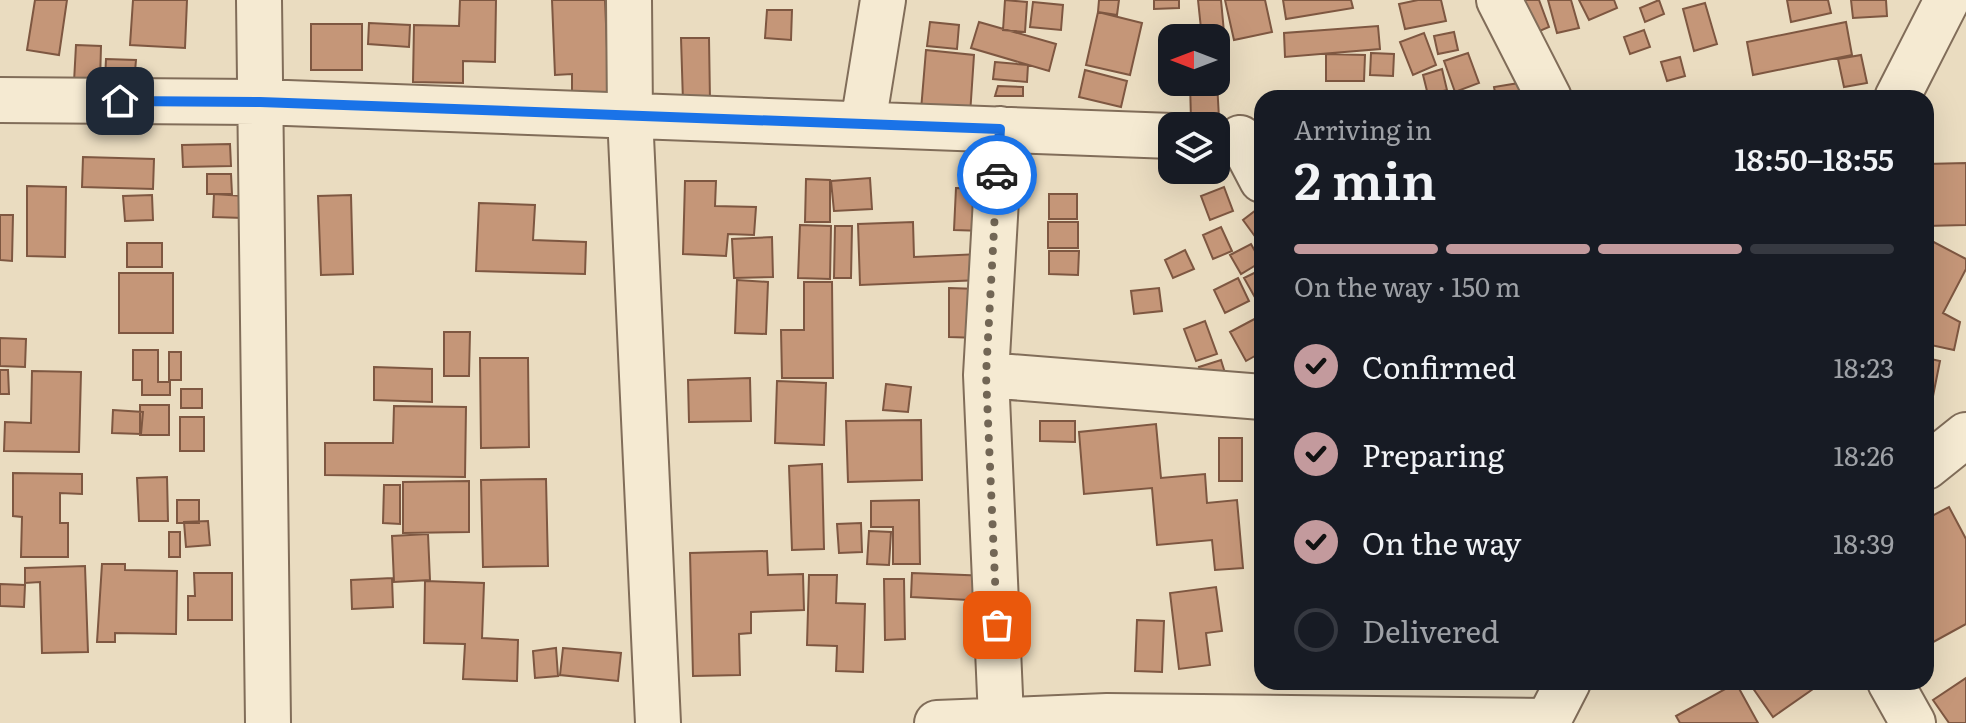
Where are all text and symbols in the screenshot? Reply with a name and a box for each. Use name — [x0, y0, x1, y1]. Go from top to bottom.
north arrow — [1158, 24, 1230, 96]
map controls — [1158, 24, 1230, 184]
pin — [86, 67, 154, 135]
icon: home — [98, 79, 142, 123]
text: Arriving in — [1294, 109, 1432, 148]
button: layers — [1158, 112, 1230, 184]
courier — [957, 135, 1037, 215]
text: 18:50–18:55 — [1734, 136, 1894, 180]
text: 2 min — [1294, 139, 1437, 216]
icon: car — [975, 153, 1019, 197]
text: On the way · 150 m — [1294, 266, 1520, 305]
icon: check — [1294, 344, 1338, 388]
text: Confirmed — [1362, 344, 1516, 388]
text: 18:23 — [1833, 347, 1894, 386]
icon: check — [1294, 432, 1338, 476]
text: Preparing — [1362, 432, 1504, 476]
text: 18:26 — [1834, 435, 1894, 474]
icon: check — [1294, 520, 1338, 564]
text: On the way — [1362, 520, 1521, 564]
text: 18:39 — [1833, 523, 1894, 562]
pin — [963, 591, 1031, 659]
icon: bag — [975, 603, 1019, 647]
text: Delivered — [1362, 608, 1499, 652]

